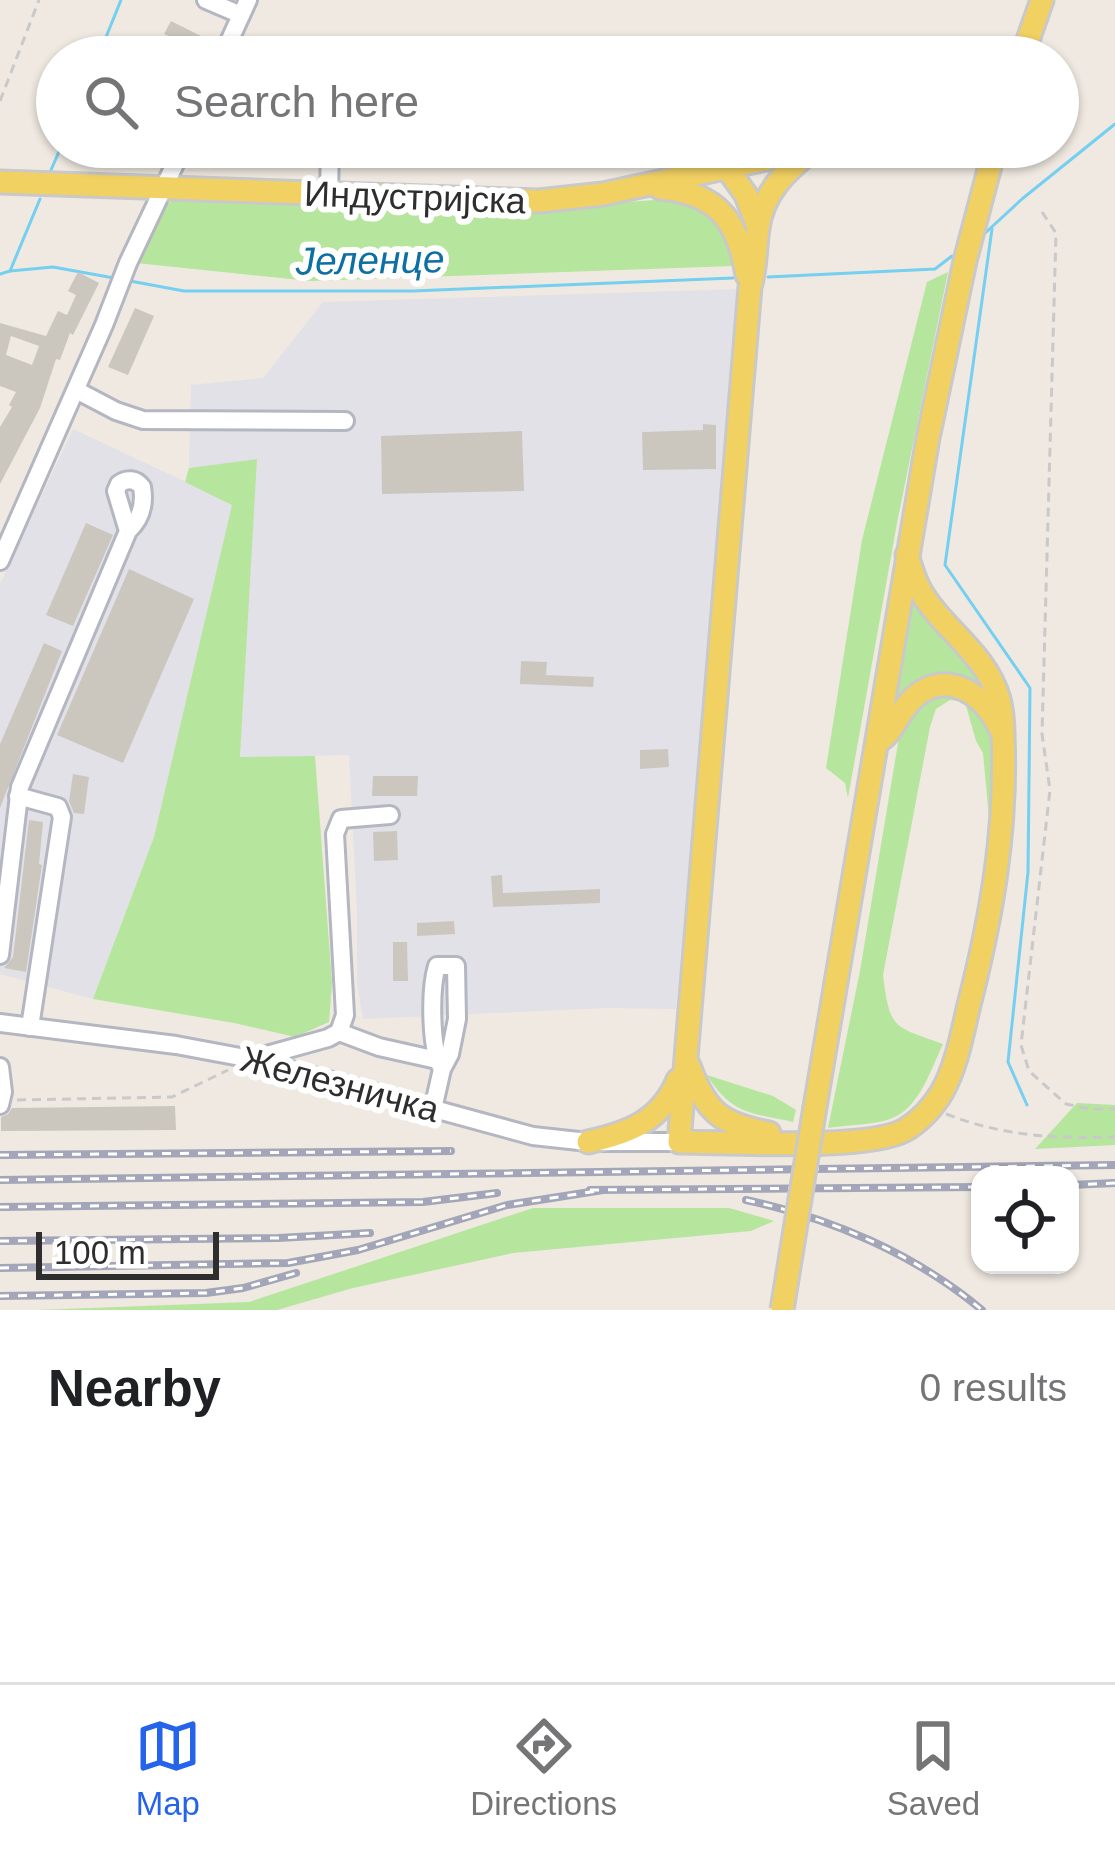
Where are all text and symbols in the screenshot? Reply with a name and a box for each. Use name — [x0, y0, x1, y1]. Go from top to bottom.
search box — [36, 36, 1079, 168]
icon: search — [78, 69, 144, 135]
text: Search here — [174, 76, 419, 127]
street label: Индустријска — [304, 173, 527, 221]
water label: Јеленце — [294, 237, 445, 283]
street label: Железничка — [236, 1038, 445, 1130]
map controls — [971, 1166, 1079, 1274]
button: locate — [971, 1166, 1079, 1274]
scale bar — [36, 1226, 219, 1279]
text: 100 m — [54, 1234, 146, 1271]
text: Nearby — [48, 1360, 221, 1417]
text: 0 results — [920, 1366, 1067, 1409]
tab: Map — [135, 1713, 201, 1823]
tab: Directions — [470, 1713, 617, 1823]
tab: Saved — [887, 1713, 980, 1823]

